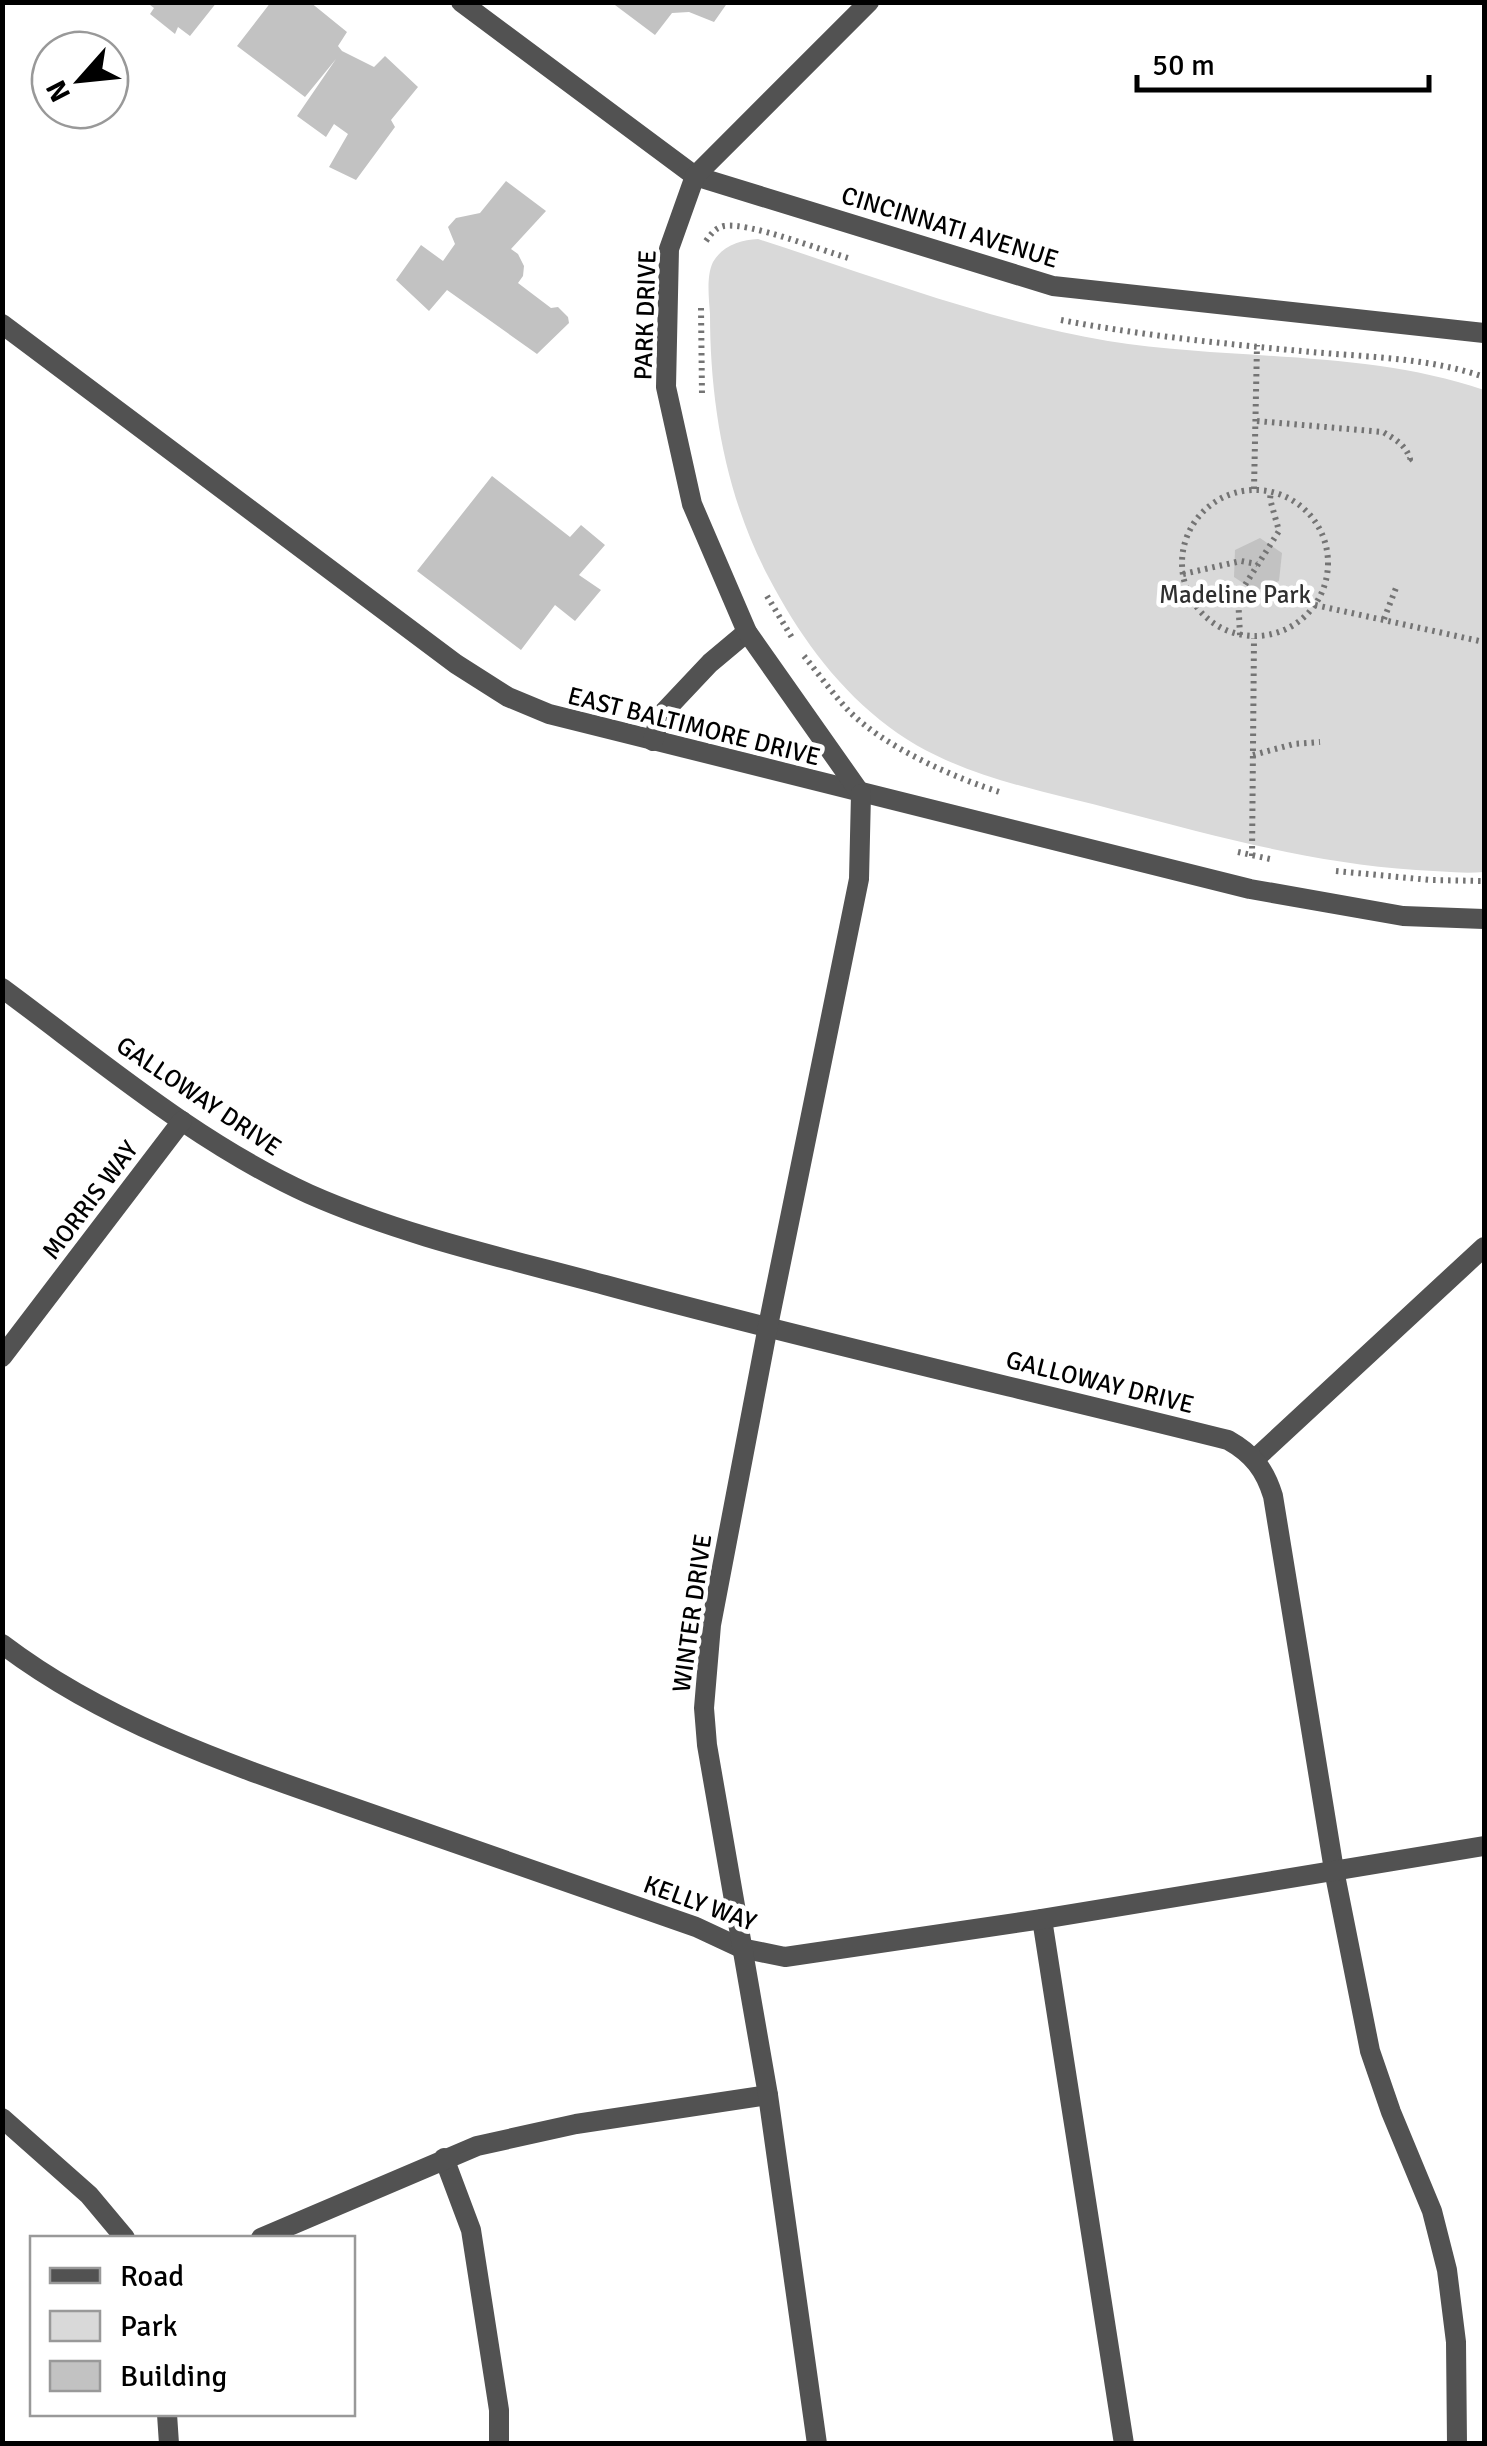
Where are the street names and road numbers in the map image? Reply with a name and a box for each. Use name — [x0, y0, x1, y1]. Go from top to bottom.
street label: CINCINNATI AVENUE — [838, 179, 1062, 275]
street label: PARK DRIVE — [627, 249, 663, 381]
street label: EAST BALTIMORE DRIVE — [565, 680, 823, 772]
street label: GALLOWAY DRIVE — [110, 1029, 288, 1163]
street label: MORRIS WAY — [35, 1134, 145, 1265]
street label: GALLOWAY DRIVE — [1003, 1344, 1197, 1420]
street label: WINTER DRIVE — [666, 1532, 718, 1694]
street label: KELLY WAY — [639, 1868, 761, 1938]

